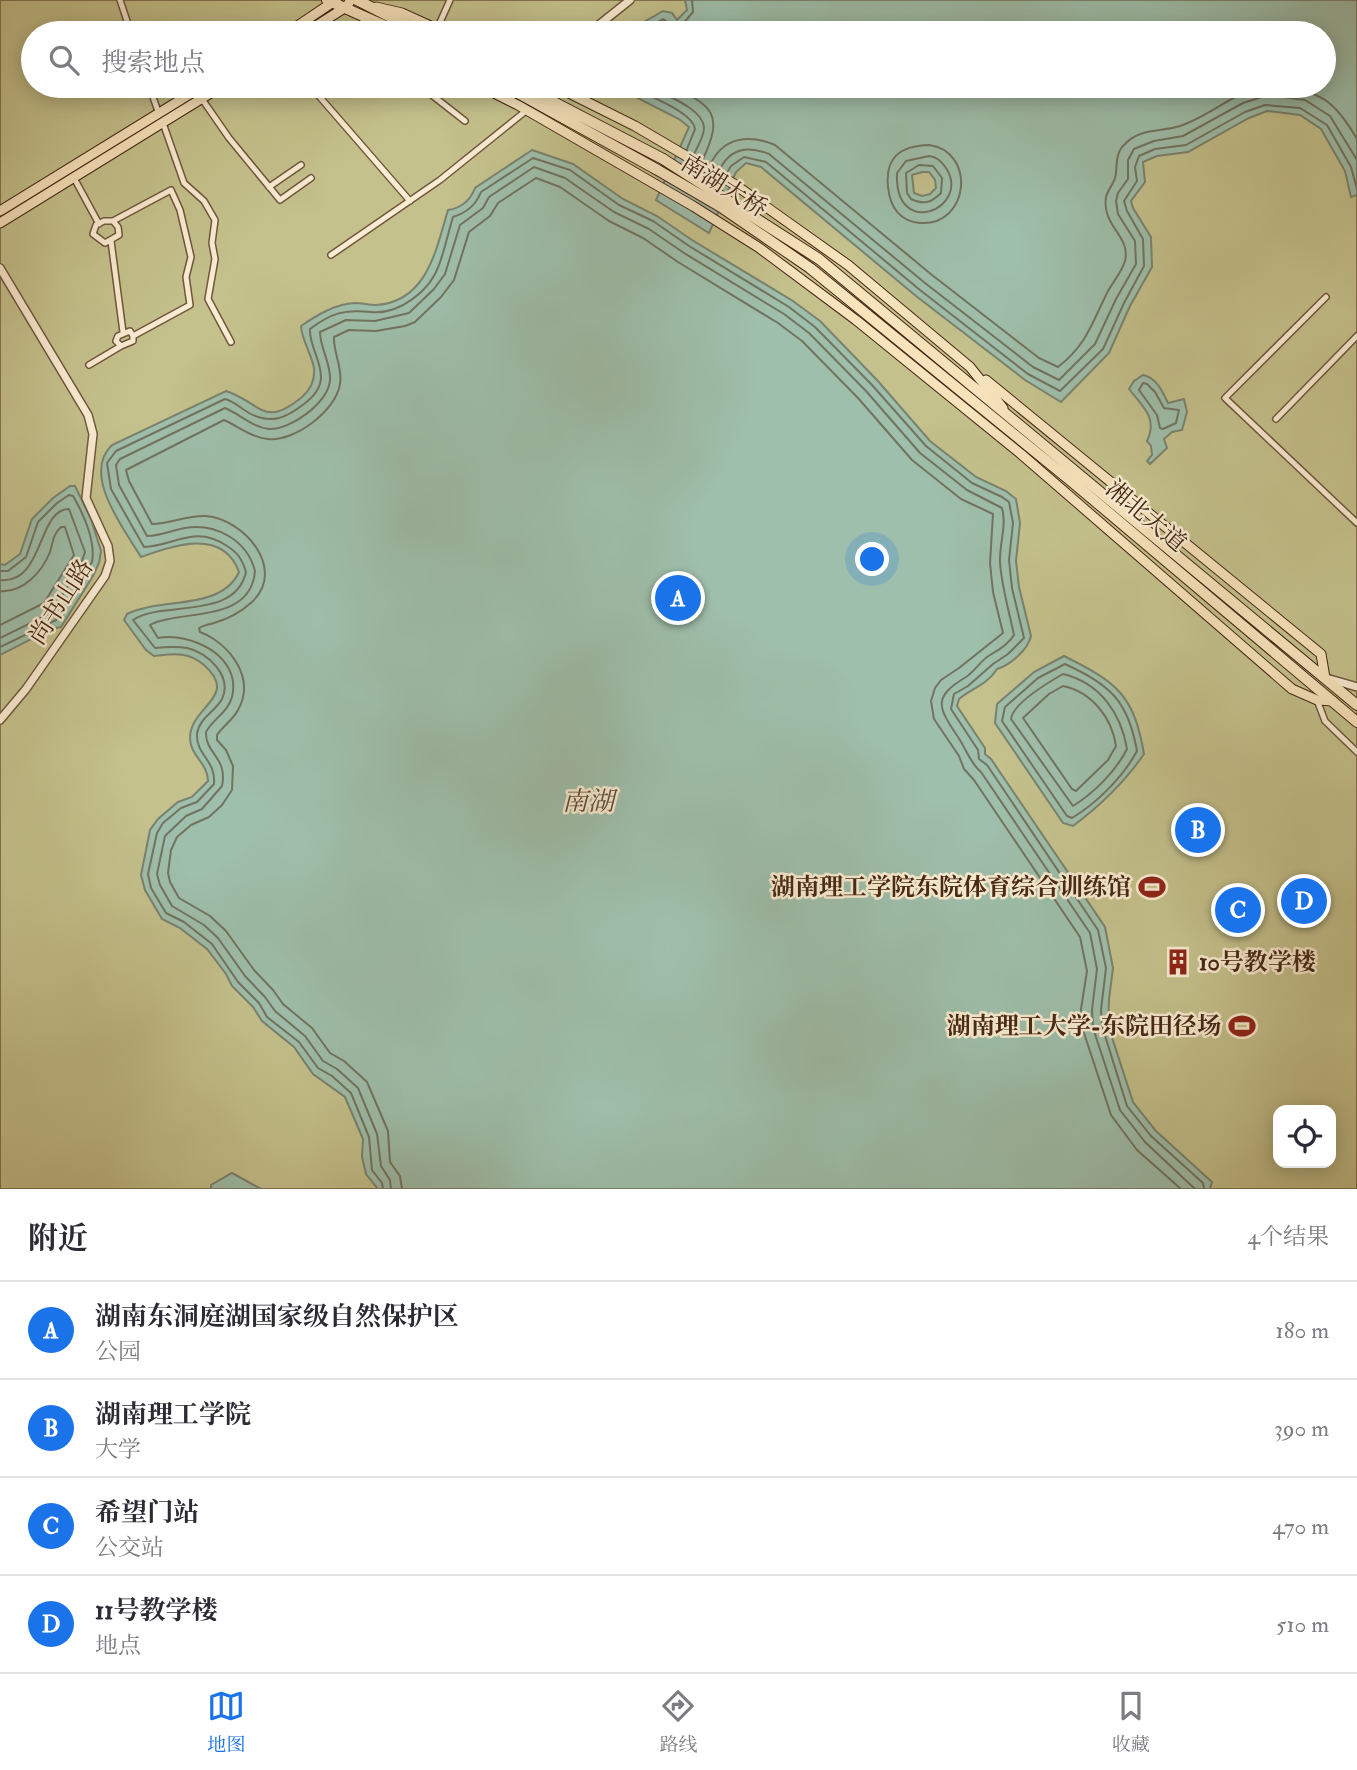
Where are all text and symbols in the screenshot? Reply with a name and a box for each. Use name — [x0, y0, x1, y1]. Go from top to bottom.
search box — [21, 21, 1336, 98]
icon: search — [45, 41, 83, 79]
text: 搜索地点 — [101, 47, 205, 79]
street label: 南湖大桥 — [675, 147, 773, 225]
street label: 湘北大道 — [1099, 473, 1193, 559]
your location — [855, 542, 889, 576]
street label: 尚书山路 — [22, 553, 100, 651]
pin: A — [655, 572, 701, 624]
water label: 南湖 — [562, 786, 618, 818]
pin: B — [1175, 804, 1221, 856]
place label: 湖南理工学院东院体育综合训练馆 — [771, 872, 1131, 903]
sports icon: 湖南理工学院东院体育综合训练馆 — [1137, 872, 1167, 902]
pin: D — [1281, 875, 1327, 927]
pin: C — [1215, 884, 1261, 936]
building icon: 10号教学楼 — [1163, 947, 1193, 977]
place label: 10号教学楼 — [1199, 947, 1316, 978]
place label: 湖南理工大学-东院田径场 — [947, 1011, 1221, 1042]
sports icon: 湖南理工大学-东院田径场 — [1227, 1011, 1257, 1041]
map controls — [1273, 1105, 1336, 1168]
button: locate — [1273, 1105, 1336, 1168]
text: 附近 — [28, 1220, 88, 1257]
text: 4个结果 — [1248, 1222, 1329, 1251]
text: 湖南东洞庭湖国家级自然保护区 — [95, 1301, 459, 1333]
text: A — [44, 1316, 58, 1345]
text: 180 m — [1276, 1316, 1329, 1345]
text: 公园 — [95, 1337, 141, 1366]
text: 湖南理工学院 — [95, 1399, 251, 1431]
text: B — [43, 1414, 59, 1443]
text: 390 m — [1274, 1414, 1329, 1443]
text: 大学 — [95, 1435, 141, 1464]
text: 希望门站 — [95, 1497, 199, 1529]
text: C — [43, 1512, 59, 1541]
text: 470 m — [1272, 1512, 1329, 1541]
text: 公交站 — [95, 1533, 164, 1562]
text: 11号教学楼 — [95, 1595, 218, 1627]
text: D — [42, 1610, 60, 1639]
text: 510 m — [1276, 1610, 1329, 1639]
text: 地点 — [95, 1631, 141, 1660]
tab: 地图 — [207, 1687, 245, 1757]
tab: 路线 — [659, 1687, 698, 1757]
tab: 收藏 — [1112, 1687, 1150, 1757]

